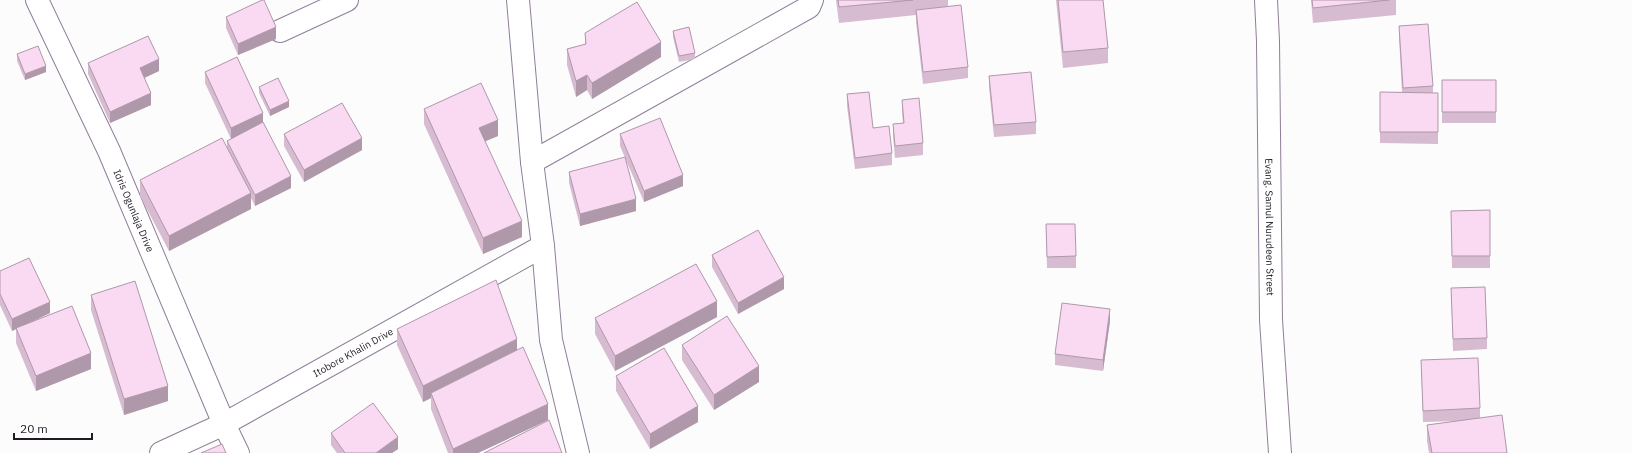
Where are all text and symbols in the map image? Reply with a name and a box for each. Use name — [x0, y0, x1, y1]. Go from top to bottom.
street label: Evang. Samul Nurudeen Street — [1263, 158, 1277, 296]
street label: Idris Ogunlaja Drive — [111, 167, 157, 254]
street label: Itobore Khalin Drive — [311, 324, 396, 380]
scale bar — [14, 415, 92, 441]
text: 20 m — [20, 421, 48, 436]

